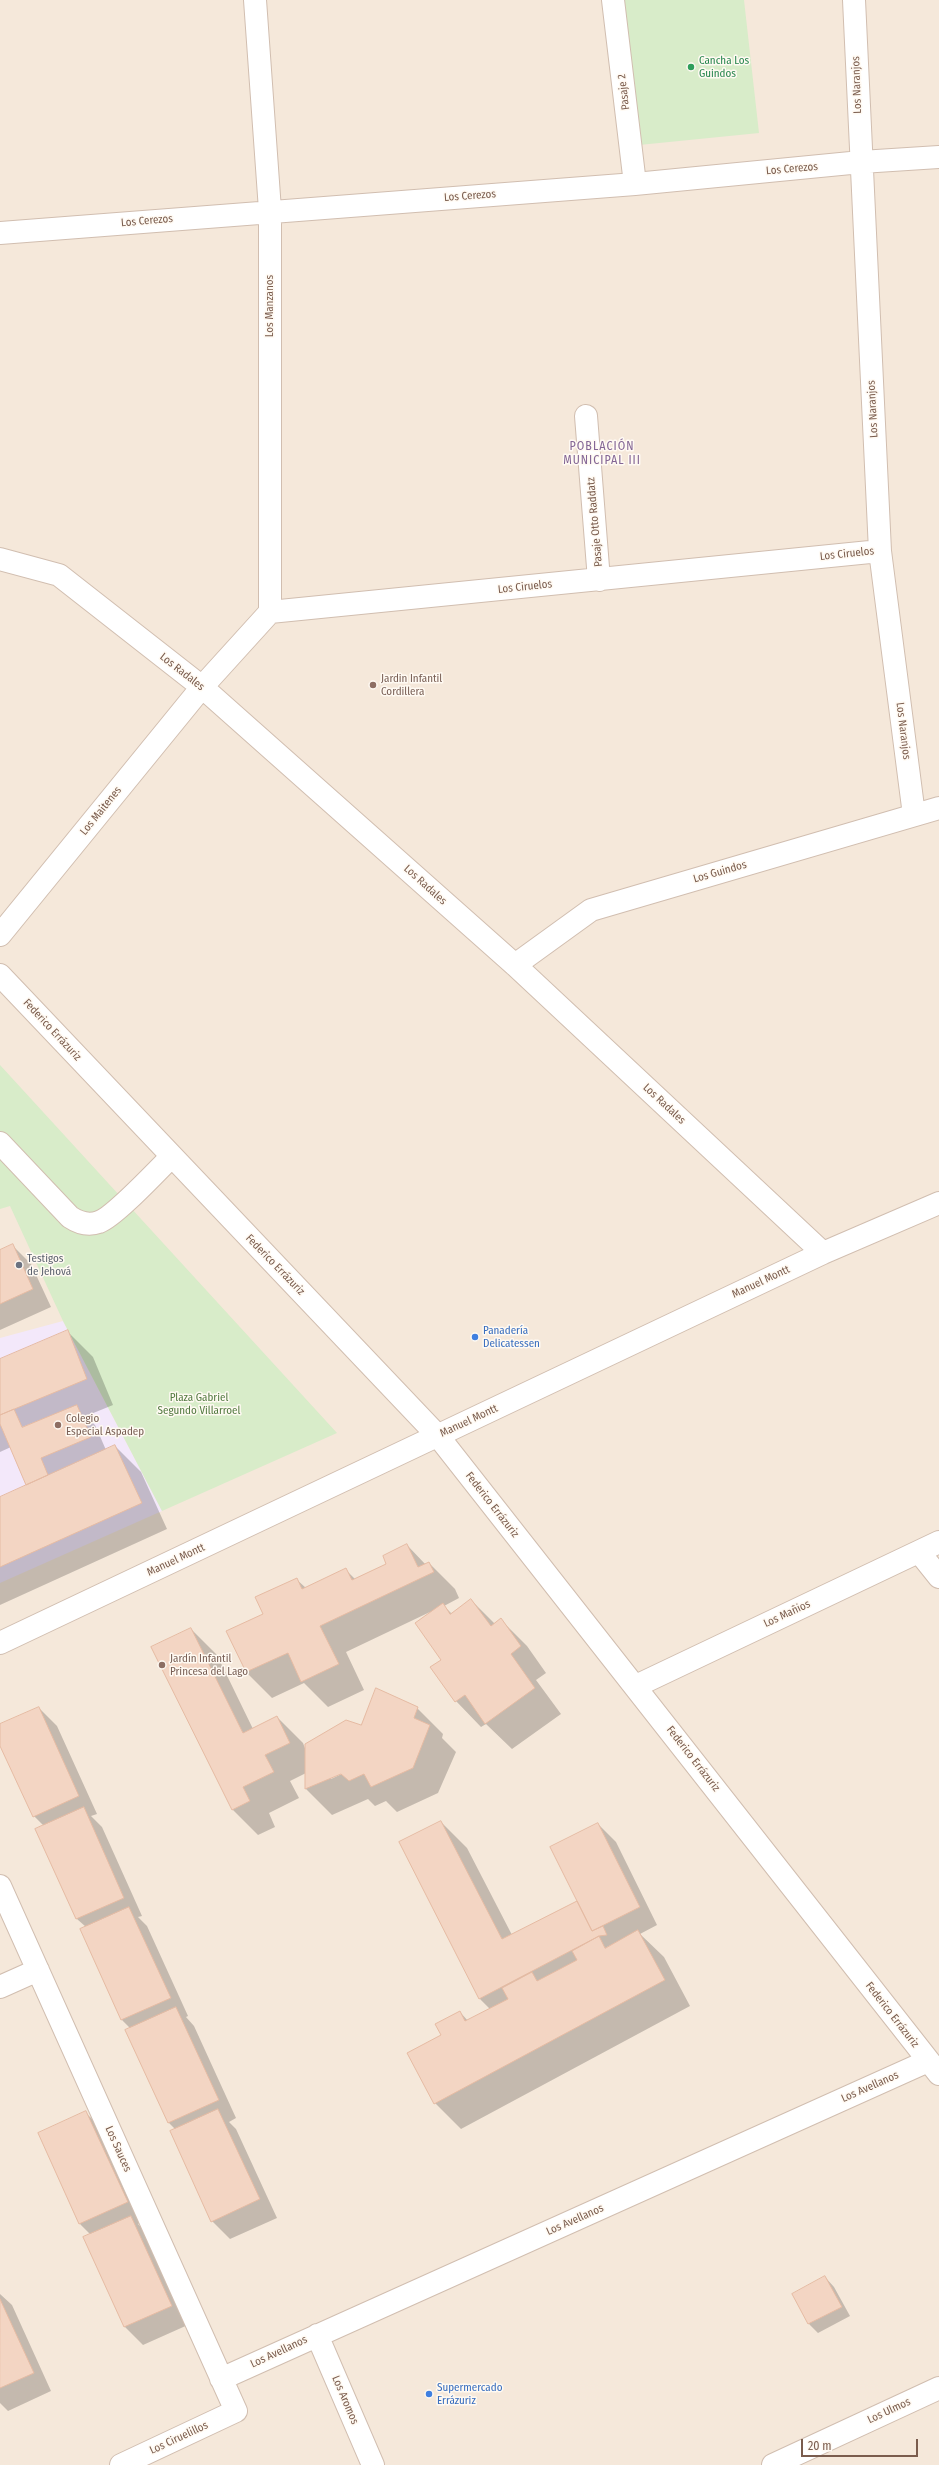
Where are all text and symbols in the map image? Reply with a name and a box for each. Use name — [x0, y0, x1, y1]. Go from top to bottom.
place label: Cancha Los Guindos — [699, 54, 749, 80]
street label: Los Naranjos — [849, 56, 865, 114]
marker: Cancha Los Guindos — [686, 62, 696, 72]
street label: Pasaje 2 — [615, 73, 633, 111]
street label: Los Cerezos — [765, 160, 819, 178]
street label: Los Cerezos — [444, 188, 496, 204]
street label: Los Cerezos — [120, 212, 174, 230]
street label: Los Manzanos — [263, 275, 277, 337]
street label: Los Naranjos — [865, 380, 881, 438]
district label: POBLACIÓN MUNICIPAL III — [563, 440, 641, 468]
street label: Pasaje Otto Raddatz — [585, 477, 605, 567]
street label: Los Ciruelos — [819, 545, 875, 563]
street label: Los Ciruelos — [497, 578, 553, 596]
street label: Los Radales — [157, 650, 207, 694]
place label: Jardin Infantil Cordillera — [381, 672, 442, 698]
marker: Jardin Infantil Cordillera — [368, 680, 378, 690]
street label: Los Naranjos — [893, 702, 913, 760]
street label: Los Maitenes — [77, 784, 125, 838]
street label: Los Guindos — [692, 858, 748, 886]
street label: Los Radales — [401, 862, 449, 908]
street label: Federico Errázuriz — [20, 996, 84, 1064]
street label: Los Radales — [640, 1081, 688, 1127]
street label: Federico Errázuriz — [243, 1232, 307, 1298]
place label: Testigos de Jehová — [27, 1252, 71, 1278]
marker: Testigos de Jehová — [14, 1260, 24, 1270]
street label: Manuel Montt — [730, 1263, 792, 1301]
place label: Panadería Delicatessen — [483, 1324, 540, 1350]
marker: Panadería Delicatessen — [470, 1332, 480, 1342]
park label: Plaza Gabriel Segundo Villarroel — [158, 1391, 240, 1417]
street label: Manuel Montt — [438, 1402, 500, 1440]
place label: Colegio Especial Aspadep — [66, 1412, 144, 1438]
marker: Colegio Especial Aspadep — [53, 1420, 63, 1430]
street label: Federico Errázuriz — [462, 1470, 522, 1540]
street label: Manuel Montt — [145, 1541, 207, 1579]
street label: Los Mañios — [762, 1597, 812, 1631]
place label: Jardín Infantil Princesa del Lago — [170, 1652, 248, 1678]
marker: Jardín Infantil Princesa del Lago — [157, 1660, 167, 1670]
street label: Federico Errázuriz — [663, 1724, 723, 1794]
street label: Federico Errázuriz — [862, 1980, 922, 2050]
street label: Los Avellanos — [839, 2069, 901, 2105]
street label: Los Sauces — [102, 2124, 134, 2174]
street label: Los Avellanos — [544, 2202, 606, 2238]
street label: Los Avellanos — [248, 2333, 310, 2371]
street label: Los Aromos — [329, 2374, 361, 2426]
place label: Supermercado Errázuriz — [437, 2381, 502, 2407]
marker: Supermercado Errázuriz — [424, 2389, 434, 2399]
street label: Los Ulmos — [865, 2395, 913, 2427]
street label: Los Ciruelillos — [148, 2419, 210, 2457]
scale bar — [803, 2431, 920, 2457]
text: 20 m — [808, 2439, 832, 2453]

